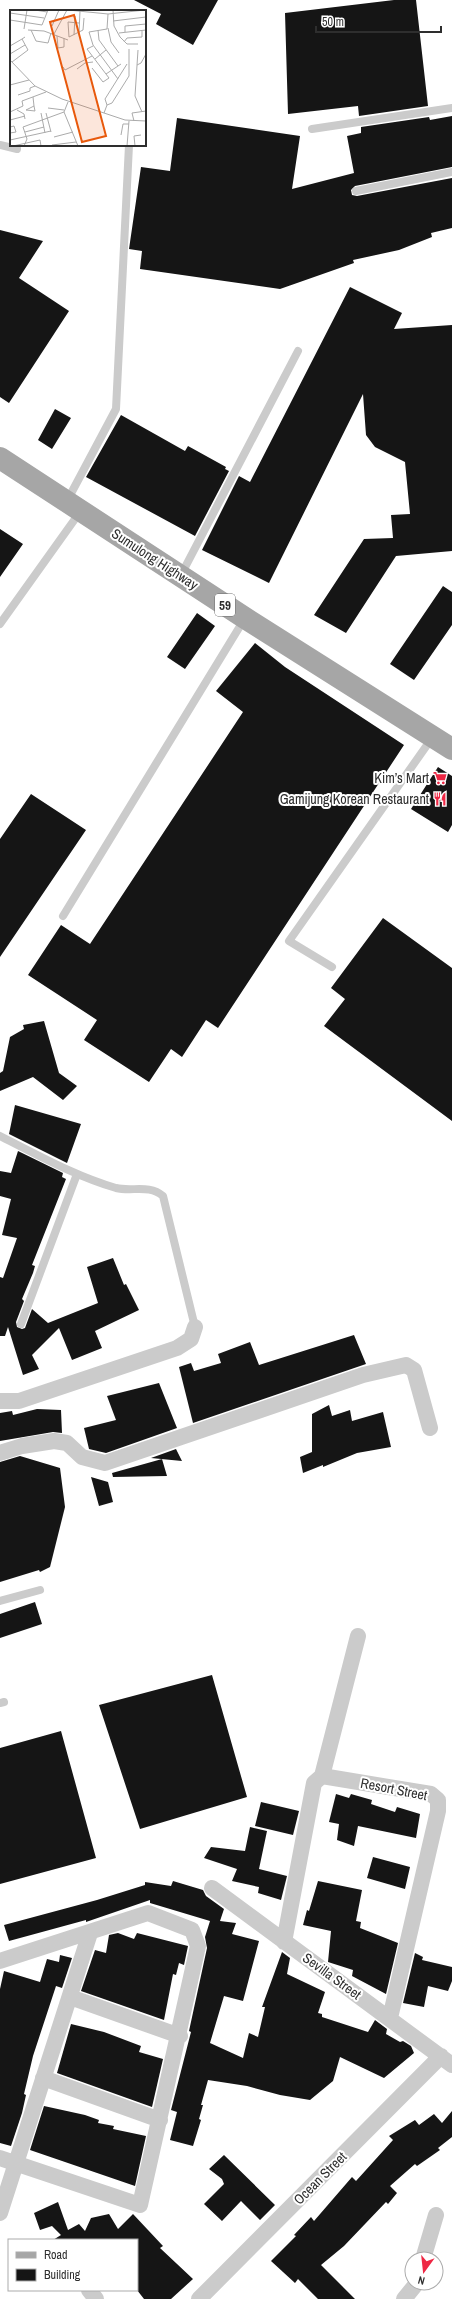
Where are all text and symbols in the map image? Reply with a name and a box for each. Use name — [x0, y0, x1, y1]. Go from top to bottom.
scale bar — [316, 8, 441, 34]
inset map — [10, 10, 146, 146]
text: 50 m — [322, 14, 344, 30]
street label: Sumulong Highway — [108, 524, 202, 594]
road number: 59 — [215, 594, 235, 616]
place label: Kim’s Mart — [374, 769, 429, 787]
supermarket icon: Kim’s Mart — [432, 770, 448, 786]
place label: Gamijung Korean Restaurant — [280, 790, 429, 808]
restaurant icon: Gamijung Korean Restaurant — [432, 791, 448, 807]
street label: Resort Street — [359, 1774, 429, 1804]
street label: Sevilla Street — [299, 1949, 365, 2003]
street label: Ocean Street — [290, 2148, 350, 2208]
legend — [8, 2239, 138, 2291]
text: Road — [44, 2247, 68, 2263]
north arrow — [404, 2251, 444, 2291]
text: Building — [44, 2267, 81, 2283]
text: N — [416, 2273, 426, 2288]

